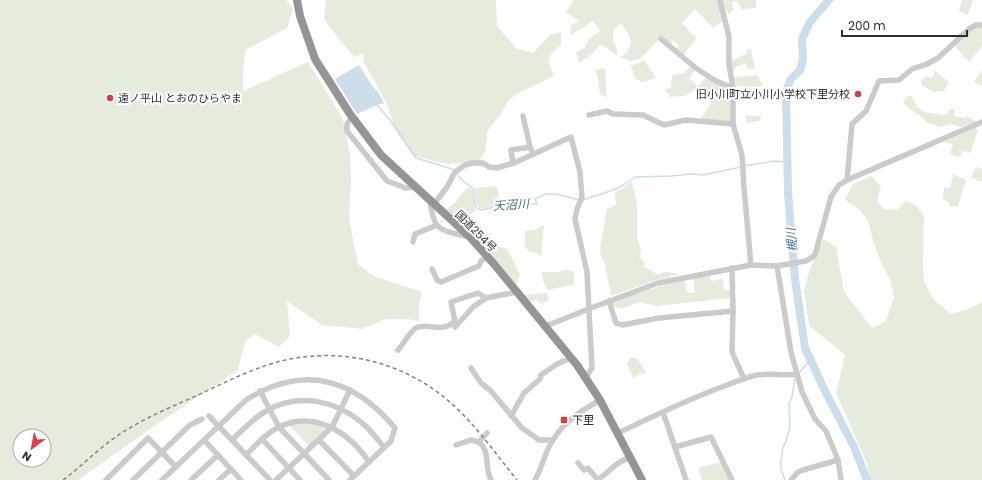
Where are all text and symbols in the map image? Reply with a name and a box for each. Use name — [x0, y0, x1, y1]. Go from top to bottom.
scale bar — [842, 12, 967, 38]
text: 200 m — [848, 17, 886, 34]
place label: 旧小川町立小川小学校下里分校 — [696, 86, 850, 102]
marker: 旧小川町立小川小学校下里分校 — [853, 89, 863, 99]
place label: 遠ノ平山 とおのひらやま — [118, 90, 242, 106]
marker: 遠ノ平山 とおのひらやま — [105, 93, 115, 103]
water label: 天沼川 — [492, 195, 532, 214]
street label: 国道254号 — [452, 207, 500, 255]
water label: 槻川 — [782, 225, 801, 253]
place label: 下里 — [572, 412, 594, 428]
marker: 下里 — [559, 415, 569, 425]
north arrow — [12, 428, 52, 468]
text: N — [19, 448, 34, 465]

